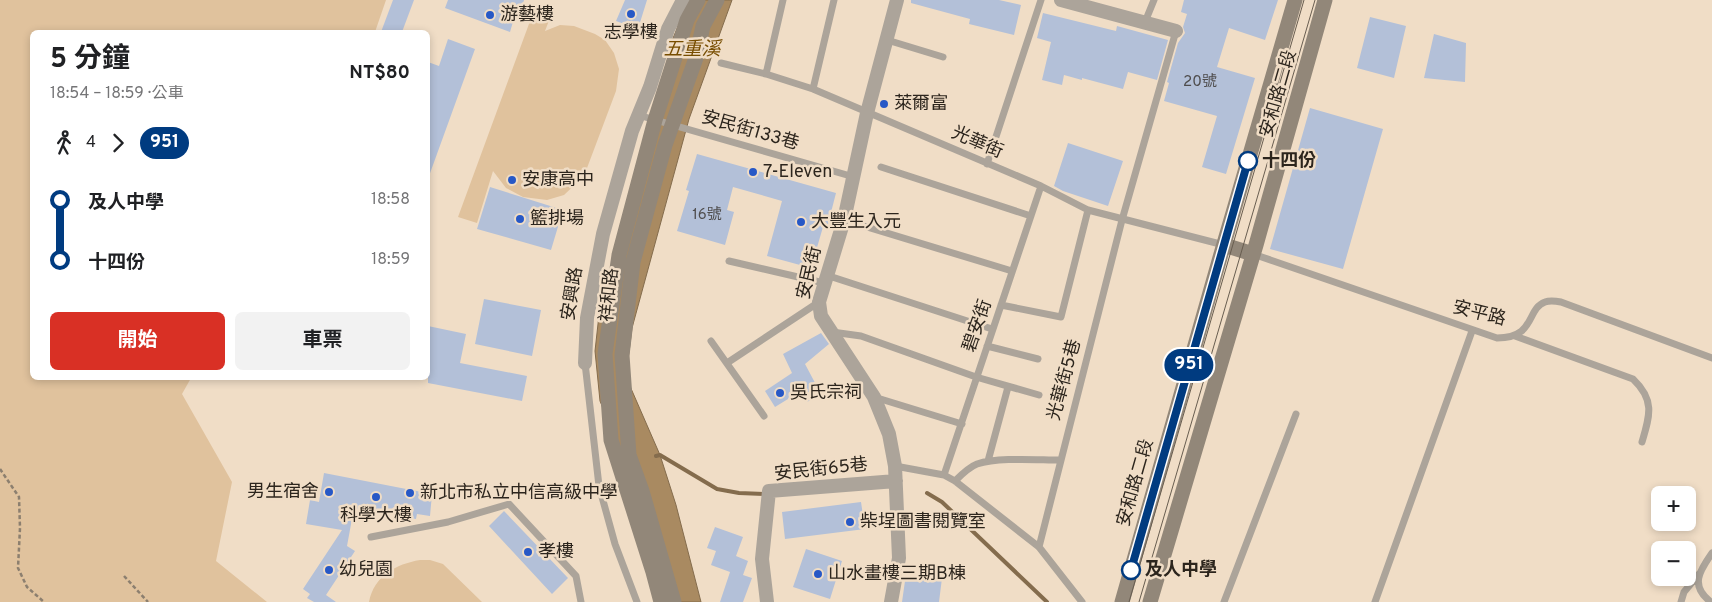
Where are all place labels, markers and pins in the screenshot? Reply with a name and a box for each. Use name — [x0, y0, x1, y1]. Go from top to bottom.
place label: 游藝樓 — [500, 4, 554, 27]
marker: 志學樓 — [625, 8, 637, 20]
marker: 游藝樓 — [484, 9, 496, 21]
place label: 志學樓 — [604, 22, 658, 45]
place label: 萊爾富 — [894, 93, 948, 116]
marker: 萊爾富 — [878, 98, 890, 110]
place label: 十四份 — [1262, 150, 1316, 173]
marker: 十四份 — [1238, 151, 1258, 171]
place label: 7-Eleven — [763, 161, 832, 184]
marker: 7-Eleven — [747, 166, 759, 178]
place label: 安康高中 — [522, 169, 594, 192]
marker: 安康高中 — [506, 174, 518, 186]
place label: 籃排場 — [530, 208, 584, 231]
place label: 大豐生入元 — [811, 211, 901, 234]
marker: 籃排場 — [514, 213, 526, 225]
marker: 大豐生入元 — [795, 216, 807, 228]
place label: 吳氏宗祠 — [790, 382, 862, 405]
marker: 吳氏宗祠 — [774, 387, 786, 399]
place label: 男生宿舍 — [247, 481, 319, 504]
place label: 新北市私立中信高級中學 — [420, 482, 618, 505]
marker: 男生宿舍 — [323, 486, 335, 498]
marker: 新北市私立中信高級中學 — [404, 487, 416, 499]
marker: 科學大樓 — [370, 491, 382, 503]
place label: 科學大樓 — [340, 505, 412, 528]
place label: 柴埕圖書閱覽室 — [860, 511, 986, 534]
marker: 柴埕圖書閱覽室 — [844, 516, 856, 528]
place label: 孝樓 — [538, 541, 574, 564]
marker: 孝樓 — [522, 546, 534, 558]
place label: 幼兒園 — [339, 559, 393, 582]
place label: 及人中學 — [1145, 559, 1217, 582]
marker: 及人中學 — [1121, 560, 1141, 580]
place label: 山水畫樓三期B棟 — [828, 563, 966, 586]
marker: 幼兒園 — [323, 564, 335, 576]
marker: 山水畫樓三期B棟 — [812, 568, 824, 580]

